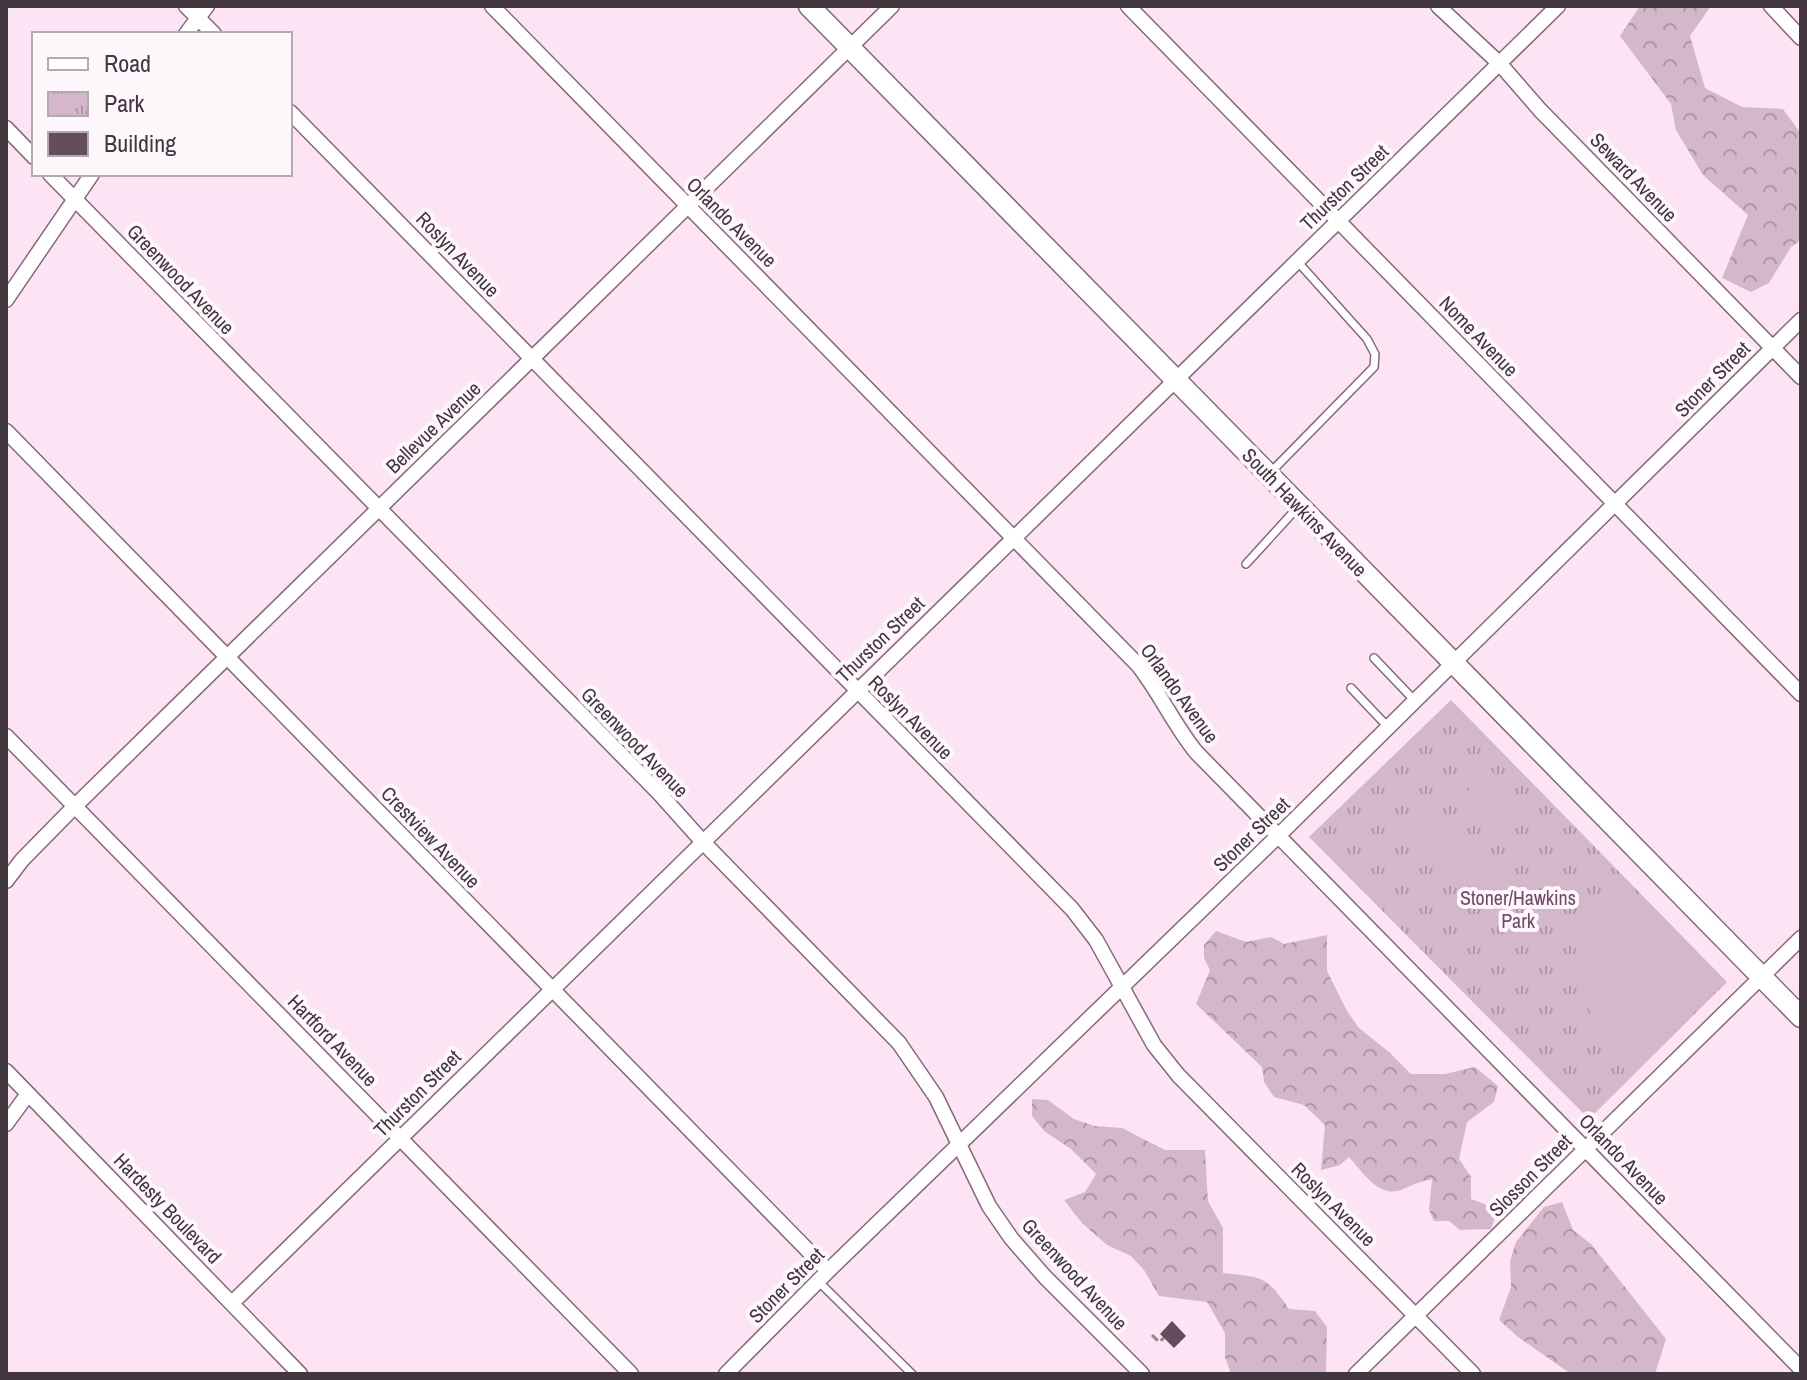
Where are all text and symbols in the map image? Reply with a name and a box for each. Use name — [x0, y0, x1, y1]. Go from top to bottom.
legend — [32, 32, 292, 176]
text: Road — [104, 47, 151, 79]
text: Park — [104, 87, 145, 119]
street label: Seward Avenue — [1584, 126, 1684, 228]
text: Building — [104, 127, 176, 159]
street label: Thurston Street — [1294, 138, 1394, 236]
street label: Orlando Avenue — [681, 171, 783, 273]
street label: Roslyn Avenue — [410, 205, 506, 303]
street label: Greenwood Avenue — [121, 218, 241, 340]
street label: Nome Avenue — [1434, 290, 1524, 382]
street label: Stoner Street — [1668, 335, 1756, 423]
street label: Bellevue Avenue — [380, 375, 486, 479]
street label: South Hawkins Avenue — [1236, 442, 1374, 582]
street label: Thurston Street — [830, 590, 930, 688]
street label: Orlando Avenue — [1135, 638, 1225, 748]
street label: Roslyn Avenue — [863, 669, 959, 765]
street label: Greenwood Avenue — [575, 681, 695, 803]
street label: Crestview Avenue — [375, 780, 487, 894]
street label: Stoner Street — [1207, 790, 1295, 877]
park label: Stoner/Hawkins Park — [1460, 884, 1576, 934]
street label: Hartford Avenue — [282, 988, 384, 1092]
street label: Thurston Street — [367, 1043, 467, 1143]
street label: Orlando Avenue — [1574, 1107, 1674, 1211]
street label: Slosson Street — [1483, 1127, 1578, 1222]
street label: Hardesty Boulevard — [108, 1147, 228, 1269]
street label: Roslyn Avenue — [1286, 1156, 1382, 1252]
street label: Greenwood Avenue — [1016, 1212, 1134, 1336]
street label: Stoner Street — [742, 1241, 830, 1329]

